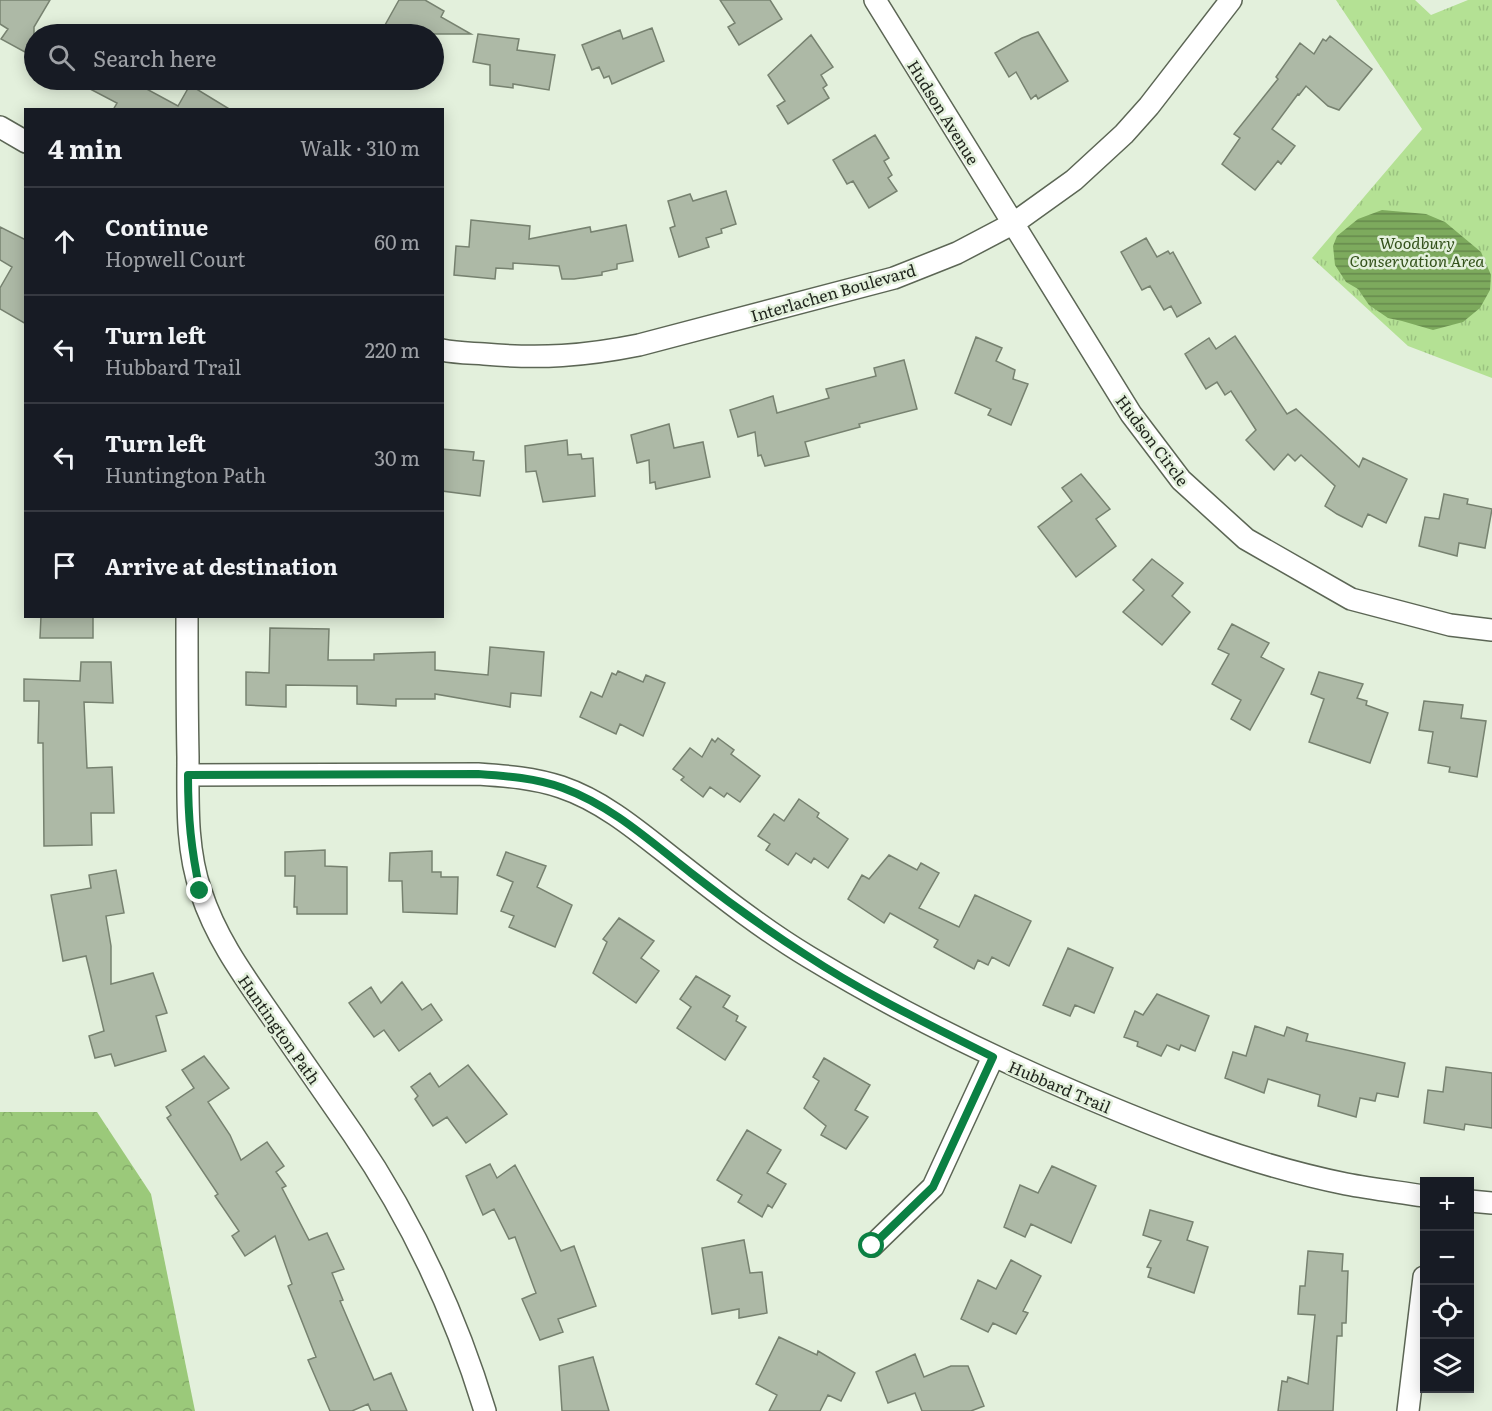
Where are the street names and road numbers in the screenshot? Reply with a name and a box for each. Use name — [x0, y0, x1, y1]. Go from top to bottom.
street label: Hudson Avenue — [902, 55, 986, 169]
street label: Interlachen Boulevard — [748, 257, 919, 327]
street label: Hudson Circle — [1111, 389, 1195, 491]
street label: Huntington Path — [233, 969, 327, 1089]
street label: Hubbard Trail — [1005, 1054, 1115, 1118]

